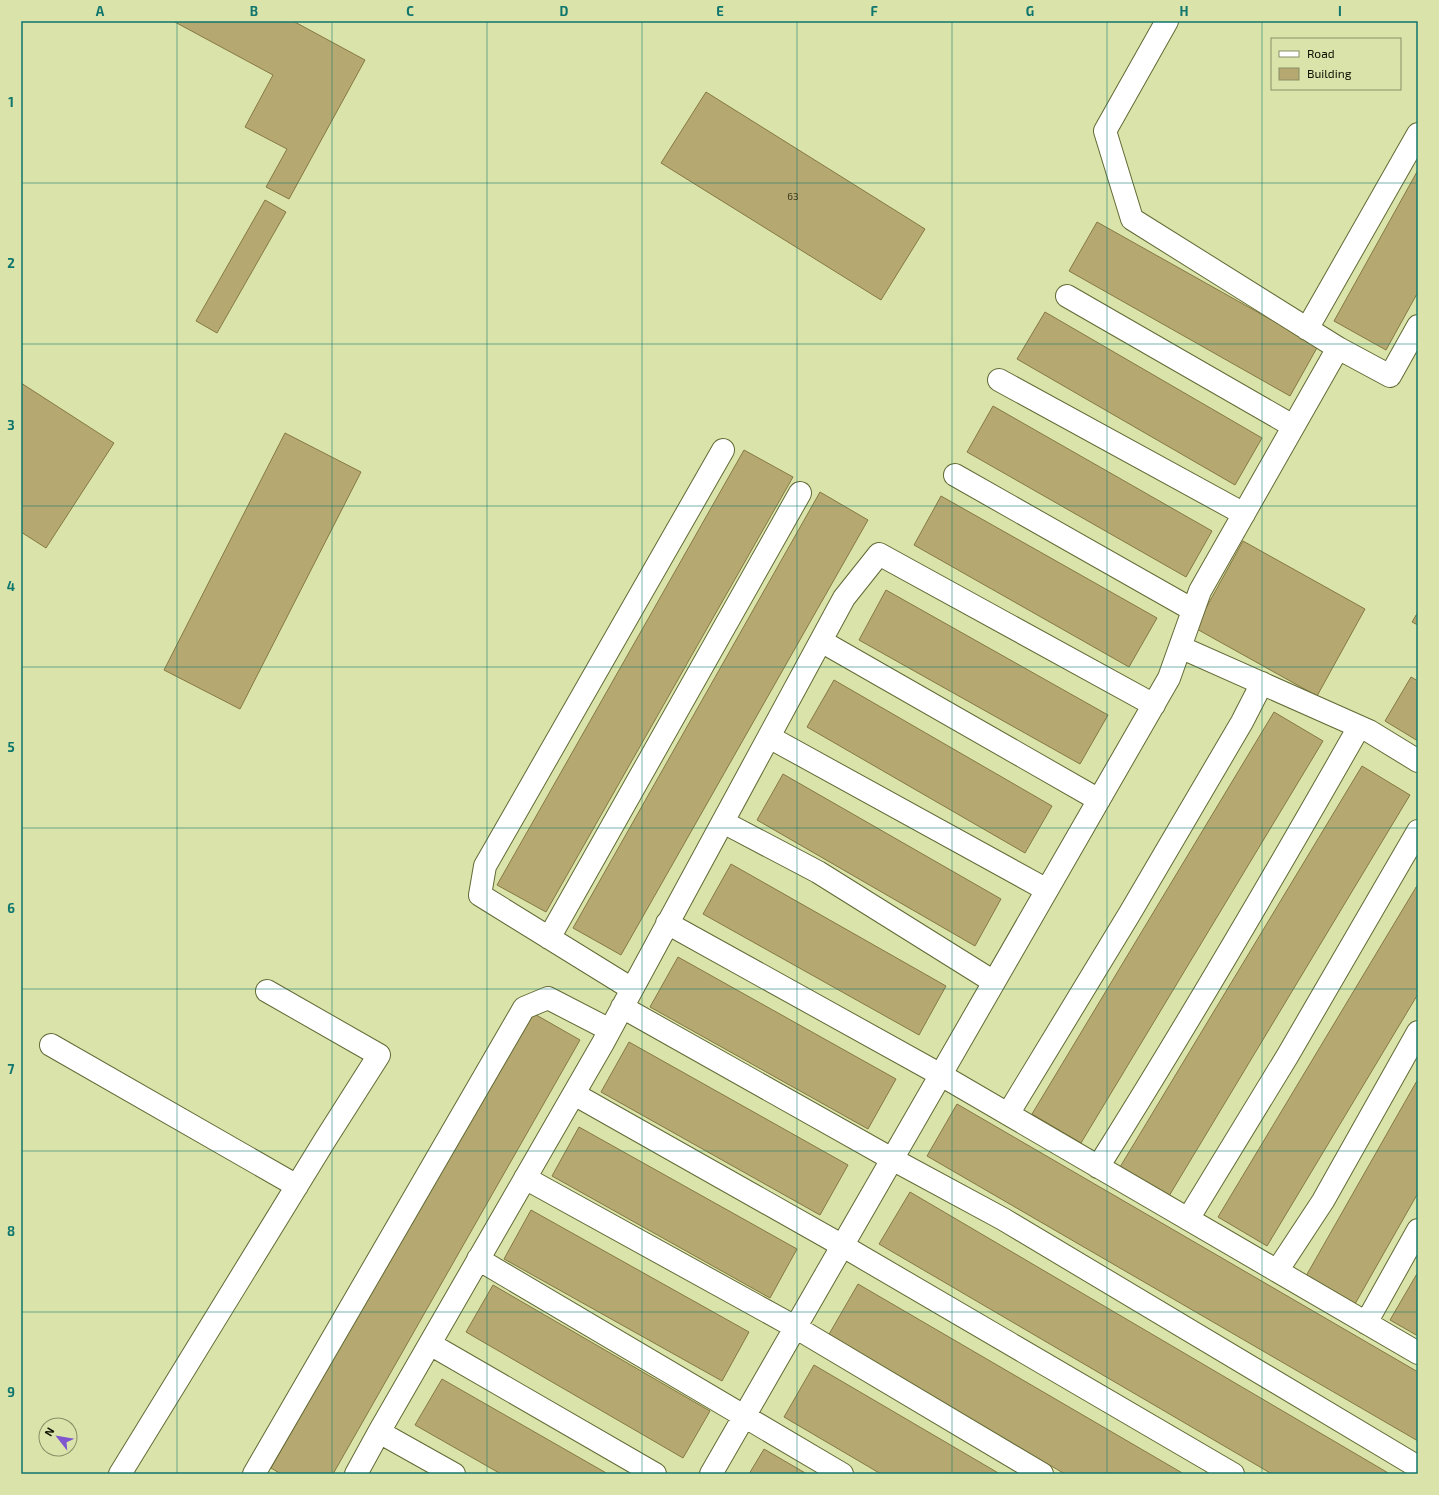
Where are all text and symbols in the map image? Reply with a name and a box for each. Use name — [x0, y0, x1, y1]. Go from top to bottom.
text: A — [96, 3, 105, 19]
text: B — [250, 3, 258, 19]
text: C — [406, 3, 414, 19]
text: D — [560, 3, 569, 19]
text: E — [716, 3, 724, 19]
text: F — [870, 3, 878, 19]
text: G — [1026, 3, 1034, 19]
text: H — [1180, 3, 1189, 19]
text: I — [1338, 3, 1342, 19]
legend — [1271, 38, 1401, 90]
text: Road — [1307, 46, 1335, 60]
text: Building — [1307, 66, 1352, 80]
text: 1 — [8, 94, 14, 110]
house number: 63 — [787, 190, 799, 202]
text: 2 — [7, 255, 15, 271]
text: 3 — [7, 417, 15, 433]
text: 4 — [7, 578, 15, 594]
text: 5 — [7, 739, 15, 755]
text: 6 — [7, 900, 15, 916]
text: 7 — [8, 1061, 15, 1077]
text: 8 — [7, 1223, 15, 1239]
text: 9 — [7, 1384, 15, 1400]
north arrow — [38, 1417, 78, 1457]
text: N — [41, 1425, 57, 1438]

